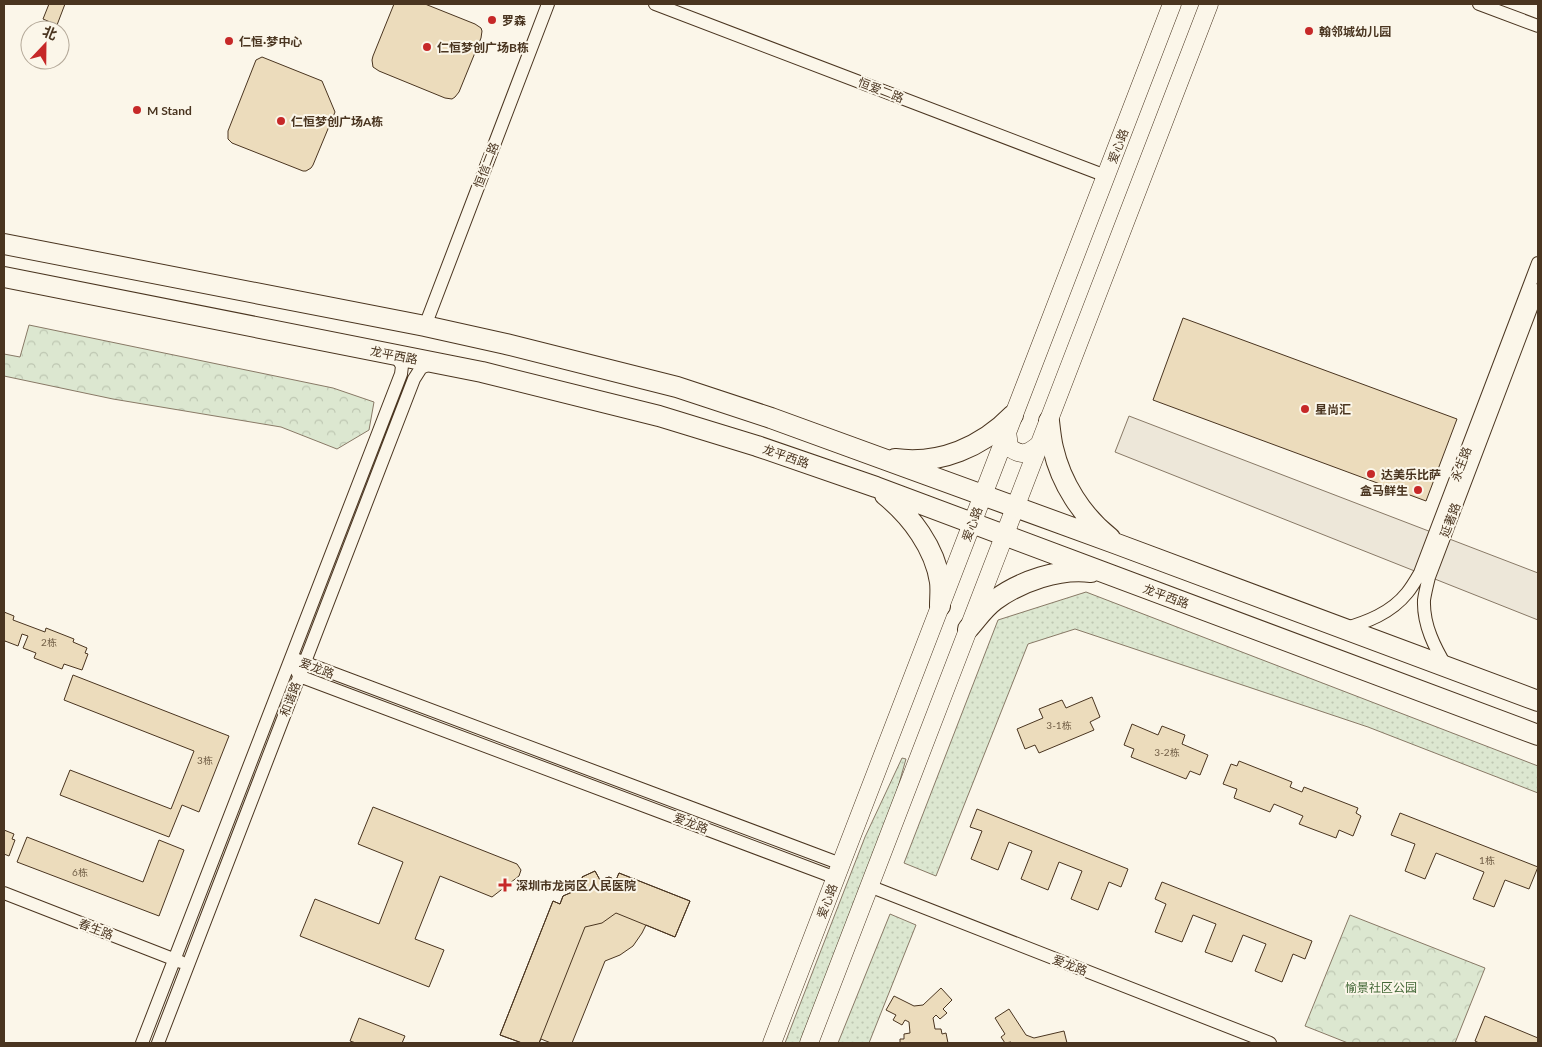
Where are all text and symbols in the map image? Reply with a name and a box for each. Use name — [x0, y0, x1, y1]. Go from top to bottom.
place label: 罗森 — [502, 13, 526, 28]
marker: 罗森 — [486, 14, 498, 26]
north arrow — [20, 20, 70, 70]
text: 北 — [40, 22, 60, 43]
place label: 翰邻城幼儿园 — [1319, 24, 1391, 39]
marker: 翰邻城幼儿园 — [1303, 25, 1315, 37]
place label: 仁恒·梦中心 — [239, 34, 302, 49]
marker: 仁恒·梦中心 — [223, 35, 235, 47]
place label: 仁恒梦创广场B栋 — [437, 40, 529, 55]
marker: 仁恒梦创广场B栋 — [421, 41, 433, 53]
street label: 恒爱二路 — [856, 74, 906, 106]
place label: M Stand — [147, 103, 192, 118]
marker: M Stand — [131, 104, 143, 116]
place label: 仁恒梦创广场A栋 — [291, 114, 383, 129]
marker: 仁恒梦创广场A栋 — [275, 115, 287, 127]
street label: 爱心路 — [1105, 127, 1131, 165]
street label: 恒信二路 — [470, 140, 502, 190]
street label: 龙平西路 — [369, 343, 419, 367]
place label: 星尚汇 — [1315, 402, 1351, 417]
marker: 星尚汇 — [1299, 403, 1311, 415]
street label: 龙平西路 — [761, 441, 811, 471]
street label: 永生路 — [1448, 445, 1474, 483]
place label: 达美乐比萨 — [1381, 467, 1441, 482]
marker: 达美乐比萨 — [1365, 468, 1377, 480]
place label: 盒马鲜生 — [1360, 483, 1408, 498]
marker: 盒马鲜生 — [1412, 484, 1424, 496]
street label: 延著路 — [1437, 501, 1463, 539]
street label: 爱心路 — [959, 505, 985, 543]
street label: 龙平西路 — [1141, 581, 1191, 611]
house number: 2栋 — [41, 636, 57, 648]
street label: 爱龙路 — [298, 655, 336, 681]
street label: 和谐路 — [277, 680, 303, 718]
house number: 3-1栋 — [1046, 719, 1072, 731]
house number: 3-2栋 — [1154, 746, 1180, 758]
house number: 3栋 — [197, 754, 213, 766]
street label: 爱龙路 — [672, 810, 710, 836]
house number: 1栋 — [1479, 854, 1495, 866]
house number: 6栋 — [72, 866, 88, 878]
marker: 深圳市龙岗区人民医院 — [498, 878, 512, 892]
place label: 深圳市龙岗区人民医院 — [516, 878, 636, 893]
street label: 爱心路 — [814, 882, 840, 920]
street label: 春生路 — [77, 916, 115, 942]
street label: 爱龙路 — [1051, 952, 1089, 978]
park label: 愉景社区公园 — [1345, 980, 1417, 995]

